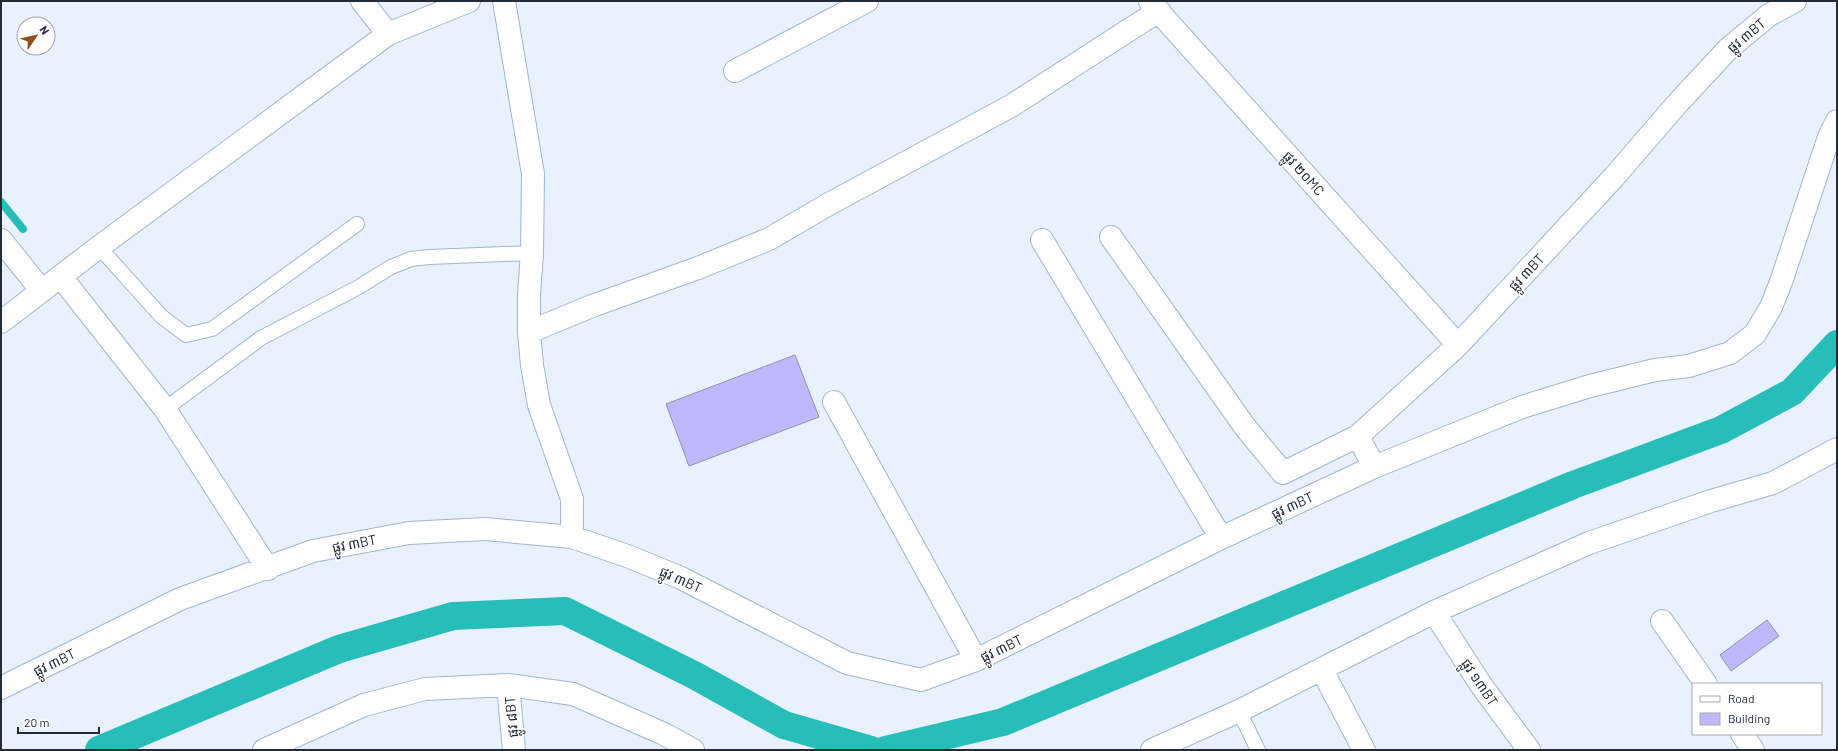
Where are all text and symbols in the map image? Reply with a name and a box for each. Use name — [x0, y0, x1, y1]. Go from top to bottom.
street label: ផ្លូវ ៣BT — [1723, 14, 1771, 59]
north arrow — [16, 16, 56, 56]
text: N — [37, 23, 52, 37]
street label: ផ្លូវ ២០MC — [1276, 147, 1328, 202]
street label: ផ្លូវ ៣BT — [1504, 250, 1551, 297]
street label: ផ្លូវ ៣BT — [1268, 488, 1318, 526]
street label: ផ្លូវ ៣BT — [330, 530, 378, 560]
street label: ផ្លូវ ៣BT — [655, 562, 705, 600]
street label: ផ្លូវ ៣BT — [977, 630, 1027, 669]
street label: ផ្លូវ ៣BT — [30, 644, 80, 683]
street label: ផ្លូវ ១៣BT — [1454, 655, 1502, 711]
legend — [1692, 683, 1822, 735]
text: Road — [1728, 691, 1755, 705]
street label: ផ្លូវ ៨BT — [501, 695, 525, 739]
scale bar — [18, 709, 99, 735]
text: Building — [1728, 711, 1770, 725]
text: 20 m — [24, 715, 50, 729]

